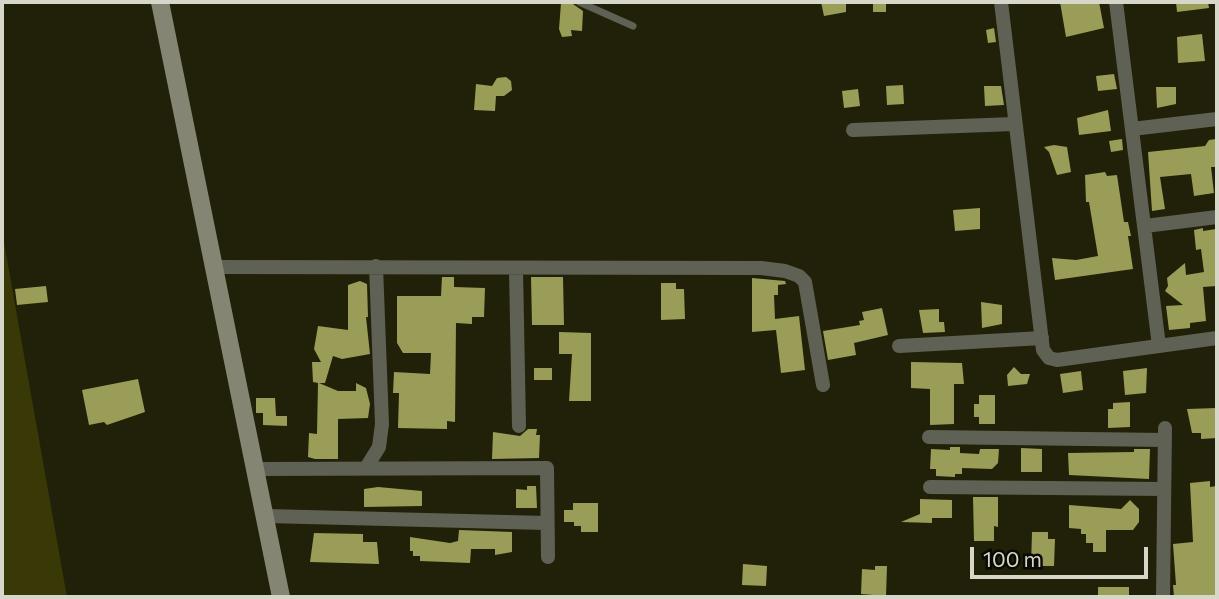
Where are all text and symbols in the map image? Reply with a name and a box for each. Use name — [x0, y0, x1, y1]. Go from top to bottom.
scale bar — [974, 532, 1152, 576]
text: 100 m — [983, 546, 1042, 571]

